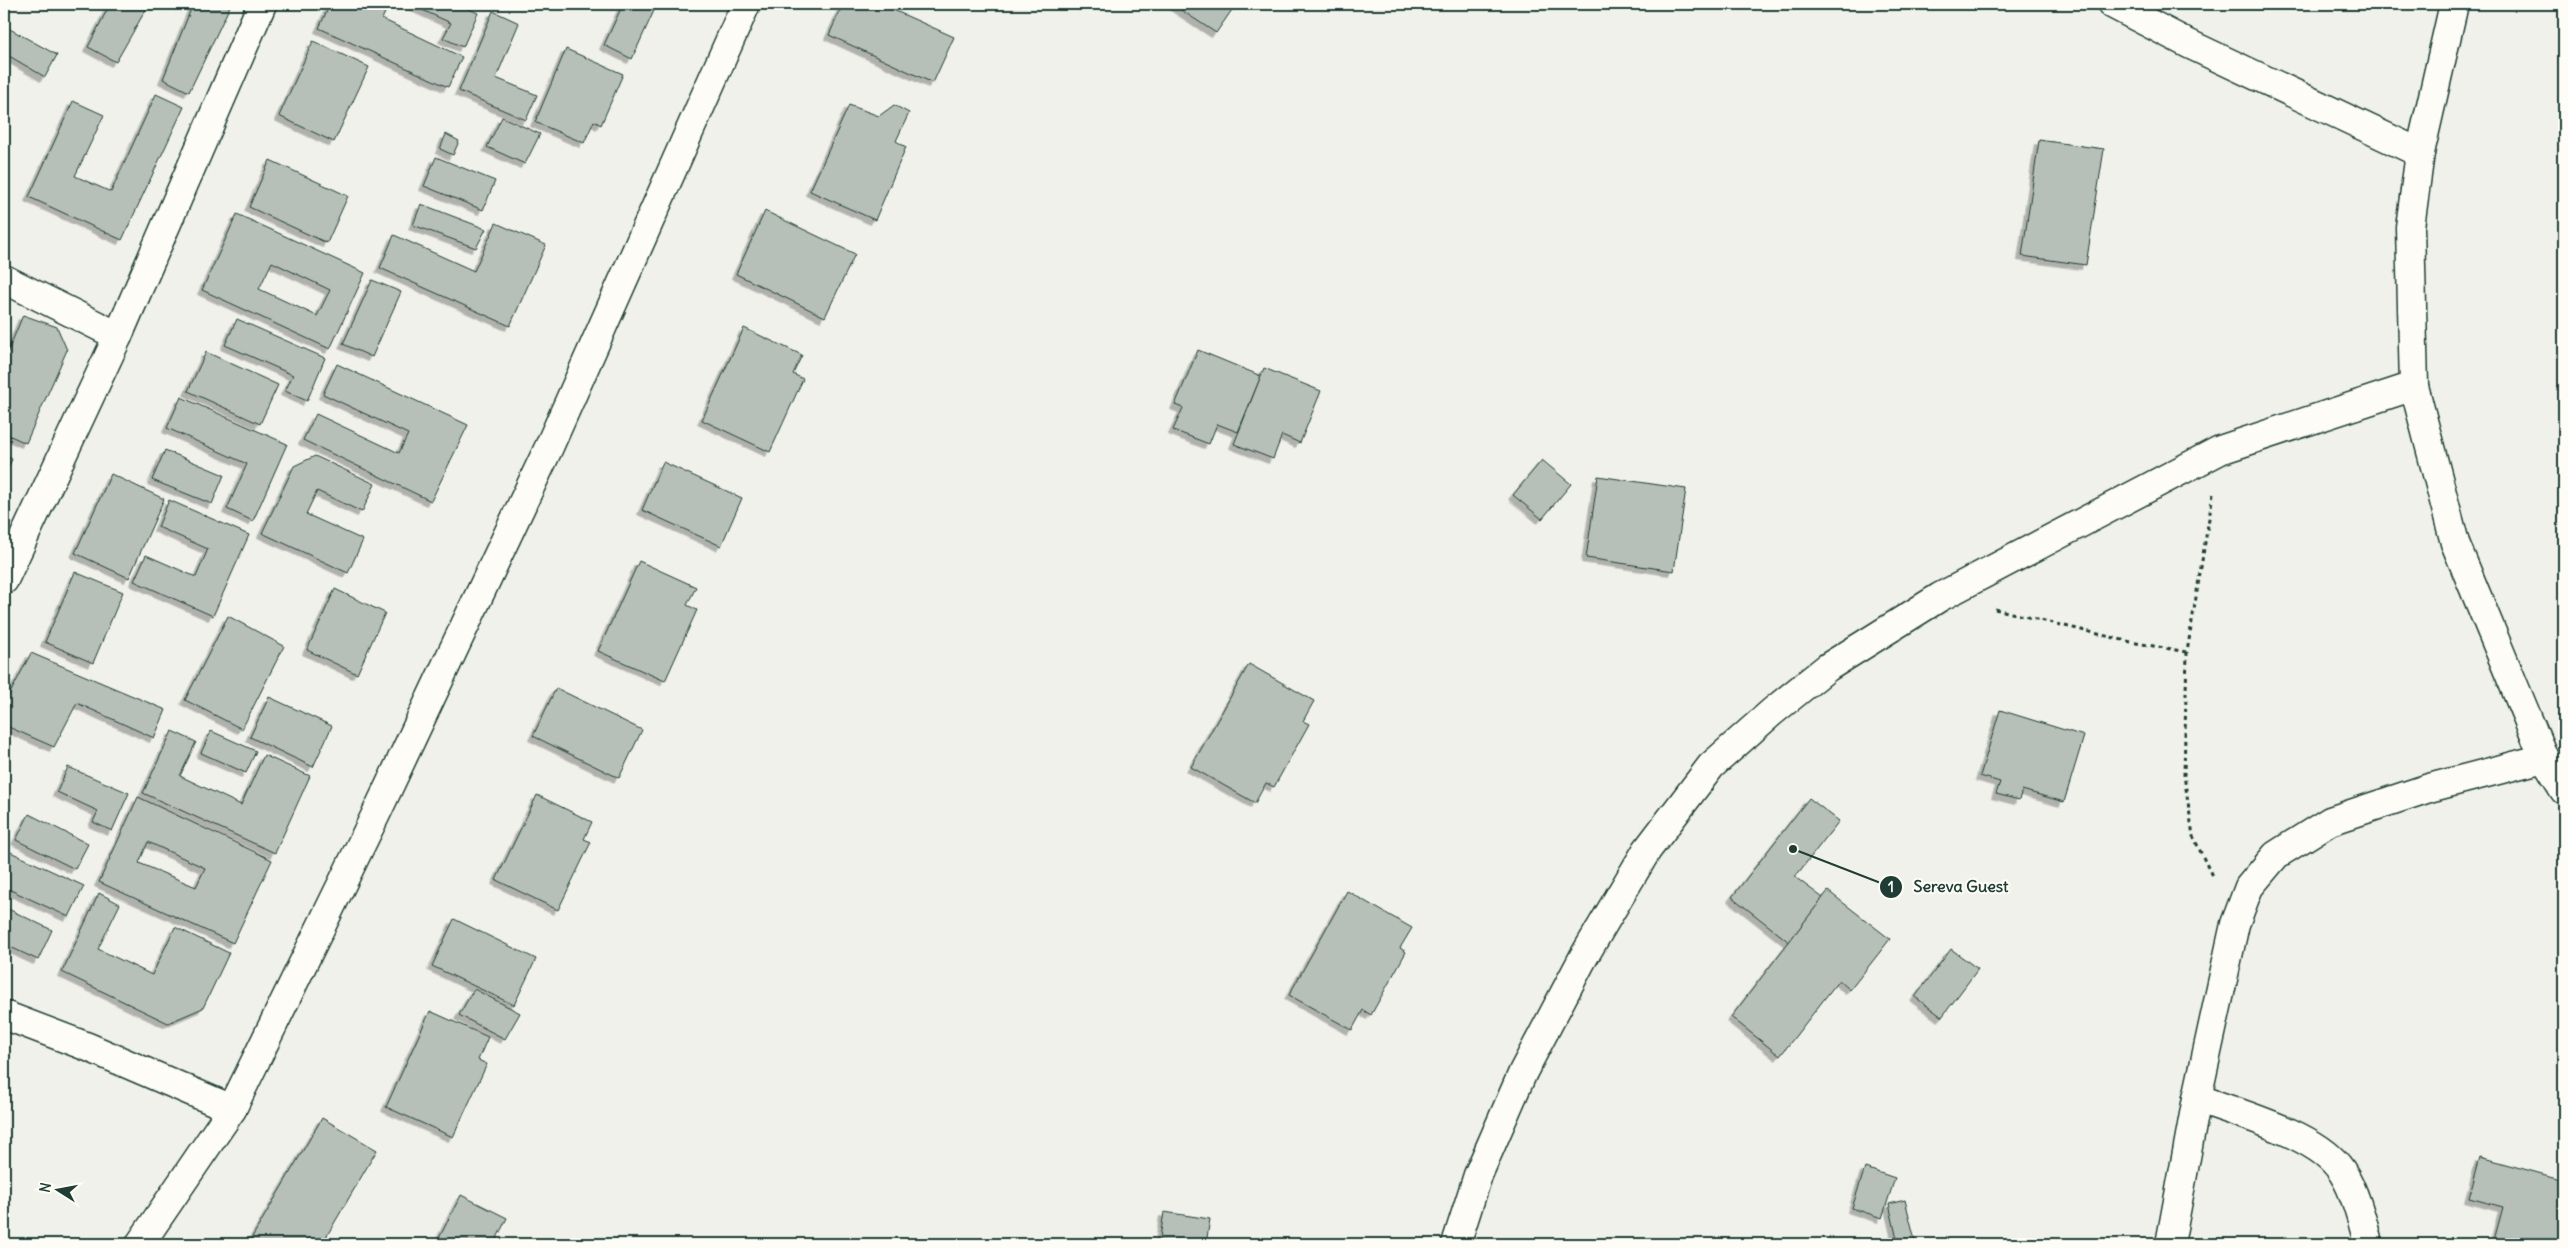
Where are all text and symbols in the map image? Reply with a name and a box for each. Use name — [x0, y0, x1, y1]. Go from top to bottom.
callout: Sereva Guest — [1878, 871, 2018, 902]
text: Sereva Guest — [1914, 876, 2009, 896]
text: 1 — [1888, 877, 1894, 896]
north arrow — [32, 1166, 82, 1216]
text: N — [35, 1181, 55, 1194]

